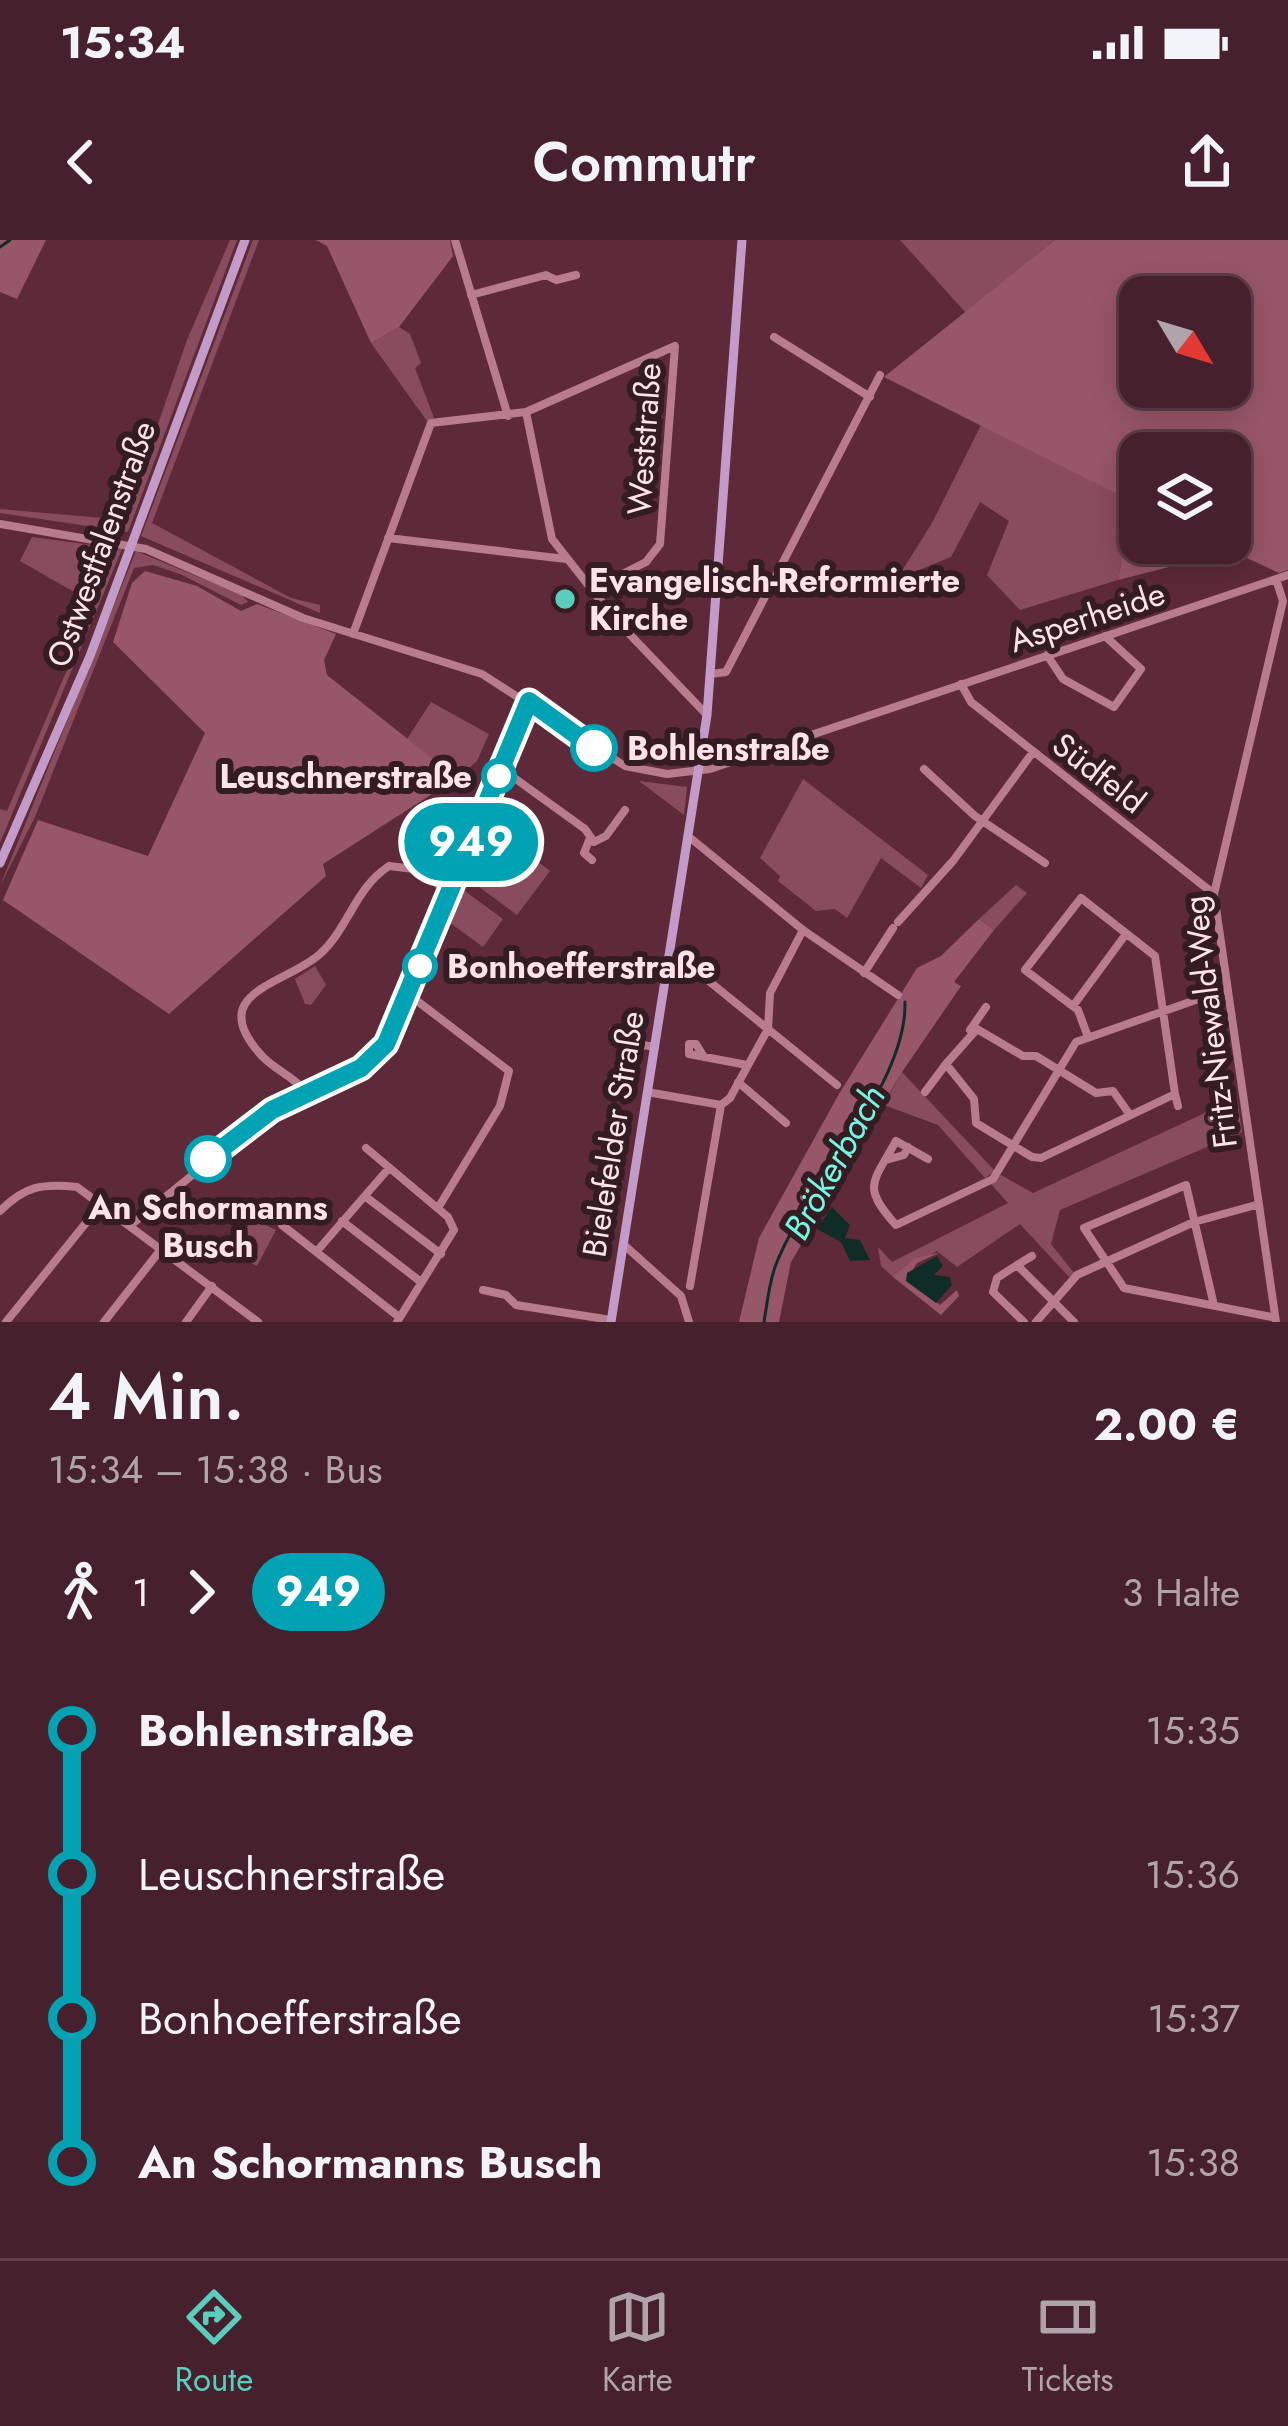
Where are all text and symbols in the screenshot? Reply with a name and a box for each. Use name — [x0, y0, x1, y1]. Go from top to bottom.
text: 15:34 — [60, 10, 186, 75]
text: Commutr — [532, 123, 756, 201]
icon: back — [48, 129, 114, 195]
icon: share — [1174, 129, 1240, 195]
north arrow — [1119, 276, 1251, 408]
map controls — [1119, 276, 1251, 564]
street label: Weststraße — [615, 361, 673, 517]
street label: Ostwestfalenstraße — [35, 414, 167, 674]
button: layers — [1119, 432, 1251, 564]
place label: Evangelisch-Reformierte Kirche — [589, 557, 960, 642]
street label: Asperheide — [1003, 570, 1171, 664]
marker: Evangelisch-Reformierte Kirche — [552, 586, 578, 612]
street label: Südfeld — [1042, 722, 1156, 824]
place label: Bohlenstraße — [627, 725, 830, 772]
marker: Bohlenstraße — [572, 726, 616, 770]
place label: Leuschnerstraße — [219, 753, 472, 800]
marker: Leuschnerstraße — [483, 760, 515, 792]
line badge: 949 — [402, 803, 540, 881]
text: 949 — [428, 811, 514, 872]
street label: Fritz-Niewald-Weg — [1171, 893, 1249, 1151]
place label: Bonhoefferstraße — [447, 943, 715, 990]
marker: Bonhoefferstraße — [404, 950, 436, 982]
street label: Bielefelder Straße — [570, 1008, 656, 1260]
water label: Brökerbach — [770, 1075, 898, 1249]
marker: An Schormanns Busch — [186, 1137, 230, 1181]
place label: An Schormanns Busch — [87, 1184, 328, 1269]
text: 4 Min. — [48, 1348, 244, 1444]
text: 2.00 € — [1093, 1392, 1240, 1457]
text: 15:34 – 15:38 · Bus — [48, 1441, 382, 1498]
icon: walk — [48, 1559, 114, 1625]
icon: forward — [168, 1559, 234, 1625]
text: 949 — [276, 1561, 361, 1622]
text: 1 — [132, 1564, 150, 1621]
text: 3 Halte — [1122, 1564, 1240, 1621]
text: Bohlenstraße — [138, 1698, 414, 1763]
text: 15:35 — [1145, 1702, 1240, 1759]
text: Leuschnerstraße — [138, 1842, 445, 1907]
text: 15:36 — [1145, 1846, 1240, 1903]
text: Bonhoefferstraße — [138, 1986, 462, 2051]
text: 15:37 — [1148, 1990, 1240, 2047]
text: An Schormanns Busch — [138, 2130, 603, 2195]
text: 15:38 — [1146, 2134, 1240, 2191]
tab: Route — [174, 2284, 253, 2403]
tab: Karte — [602, 2284, 673, 2403]
tab: Tickets — [1022, 2284, 1114, 2403]

